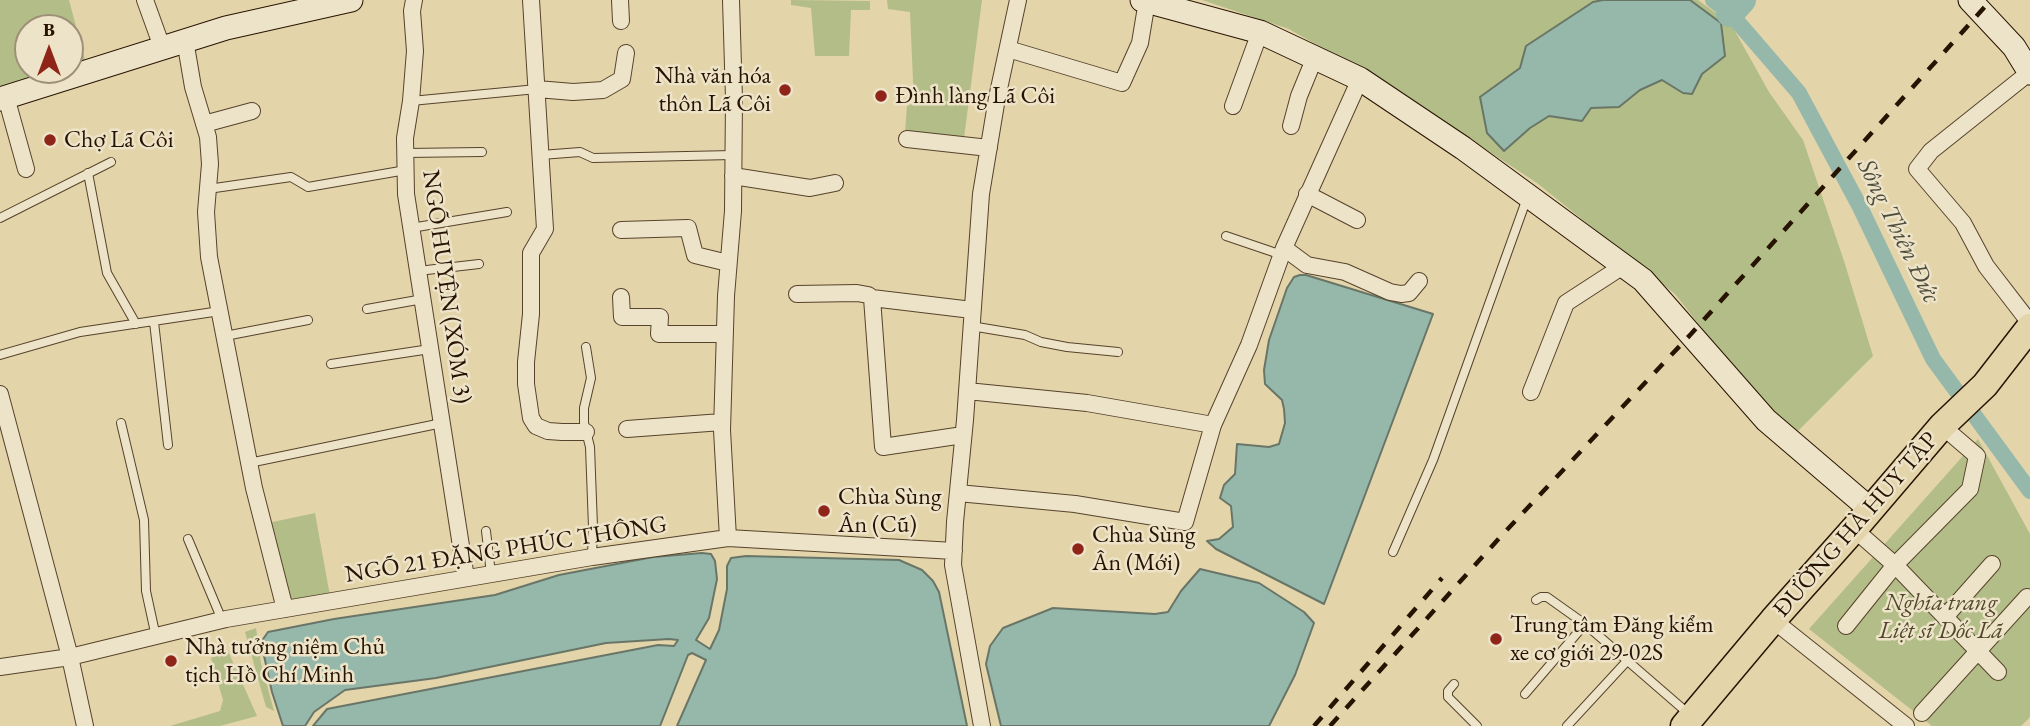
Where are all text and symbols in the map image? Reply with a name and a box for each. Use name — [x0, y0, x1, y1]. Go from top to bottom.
north arrow — [14, 14, 84, 84]
text: B — [43, 17, 55, 42]
place label: Nhà văn hóa thôn Lã Côi — [655, 62, 771, 118]
marker: Nhà văn hóa thôn Lã Côi — [777, 82, 793, 98]
place label: Đình làng Lã Côi — [895, 82, 1055, 110]
marker: Đình làng Lã Côi — [873, 88, 889, 104]
place label: Chợ Lã Côi — [64, 126, 174, 154]
marker: Chợ Lã Côi — [42, 132, 58, 148]
water label: Sông Thiên Đức — [1850, 154, 1946, 308]
street label: NGÕ HUYỆN (XÓM 3) — [415, 168, 477, 406]
street label: ĐƯỜNG HÀ HUY TẬP — [1768, 427, 1944, 623]
place label: Chùa Sùng Ân (Cũ) — [838, 483, 941, 539]
marker: Chùa Sùng Ân (Cũ) — [816, 503, 832, 519]
street label: NGÕ 21 ĐẶNG PHÚC THÔNG — [343, 510, 669, 590]
place label: Chùa Sùng Ân (Mới) — [1092, 521, 1195, 577]
marker: Chùa Sùng Ân (Mới) — [1070, 541, 1086, 557]
park label: Nghĩa trang Liệt sĩ Dốc Lã — [1879, 589, 2003, 645]
place label: Trung tâm Đăng kiểm xe cơ giới 29-02S — [1510, 611, 1714, 667]
marker: Trung tâm Đăng kiểm xe cơ giới 29-02S — [1488, 631, 1504, 647]
place label: Nhà tưởng niệm Chủ tịch Hồ Chí Minh — [185, 633, 385, 689]
marker: Nhà tưởng niệm Chủ tịch Hồ Chí Minh — [163, 653, 179, 669]

